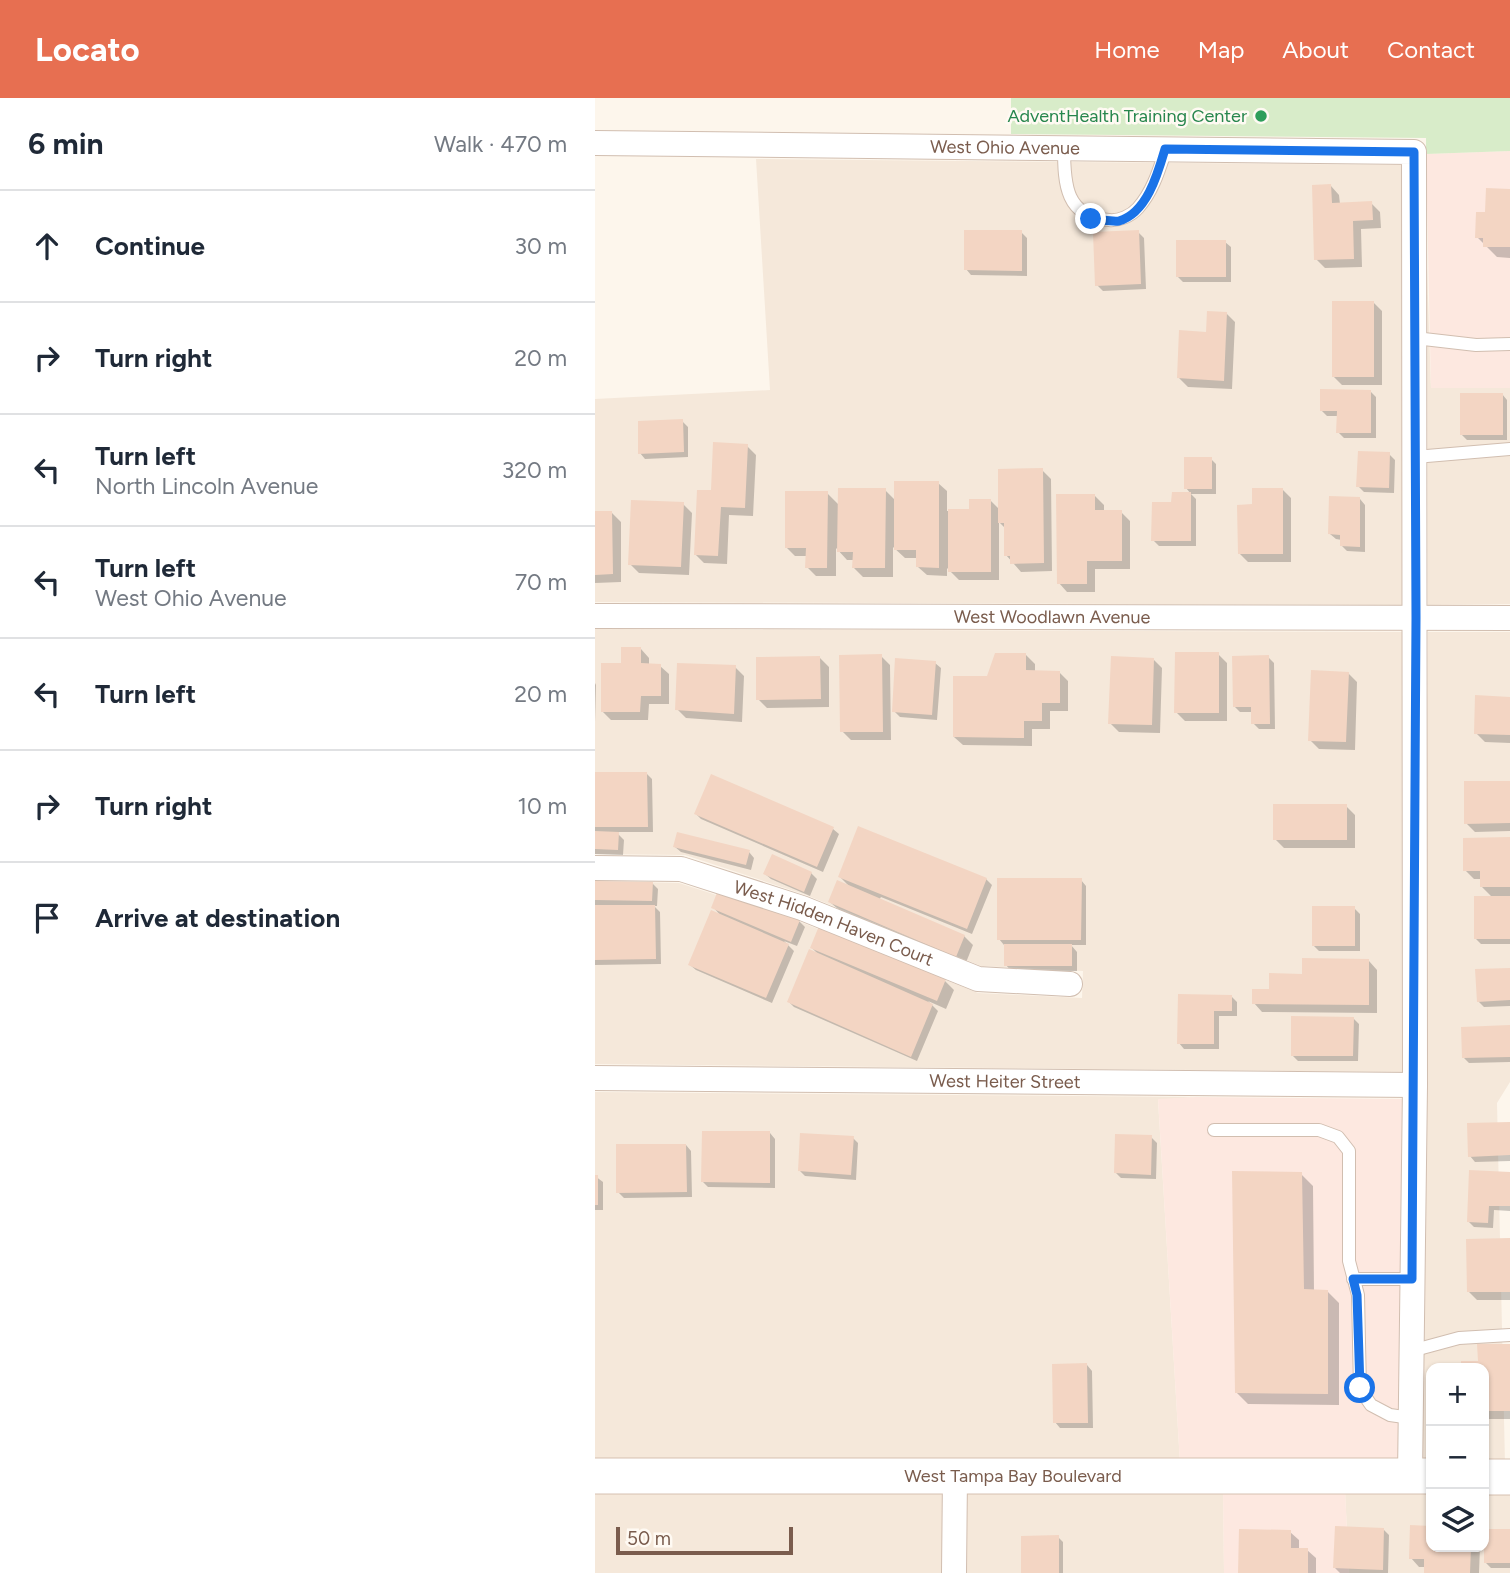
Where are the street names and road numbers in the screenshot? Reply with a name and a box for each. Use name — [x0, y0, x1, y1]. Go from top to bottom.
street label: West Ohio Avenue — [930, 136, 1080, 159]
street label: West Woodlawn Avenue — [954, 606, 1150, 628]
street label: West Hidden Haven Court — [731, 876, 937, 971]
street label: West Heiter Street — [929, 1070, 1081, 1093]
street label: West Tampa Bay Boulevard — [904, 1465, 1122, 1487]

